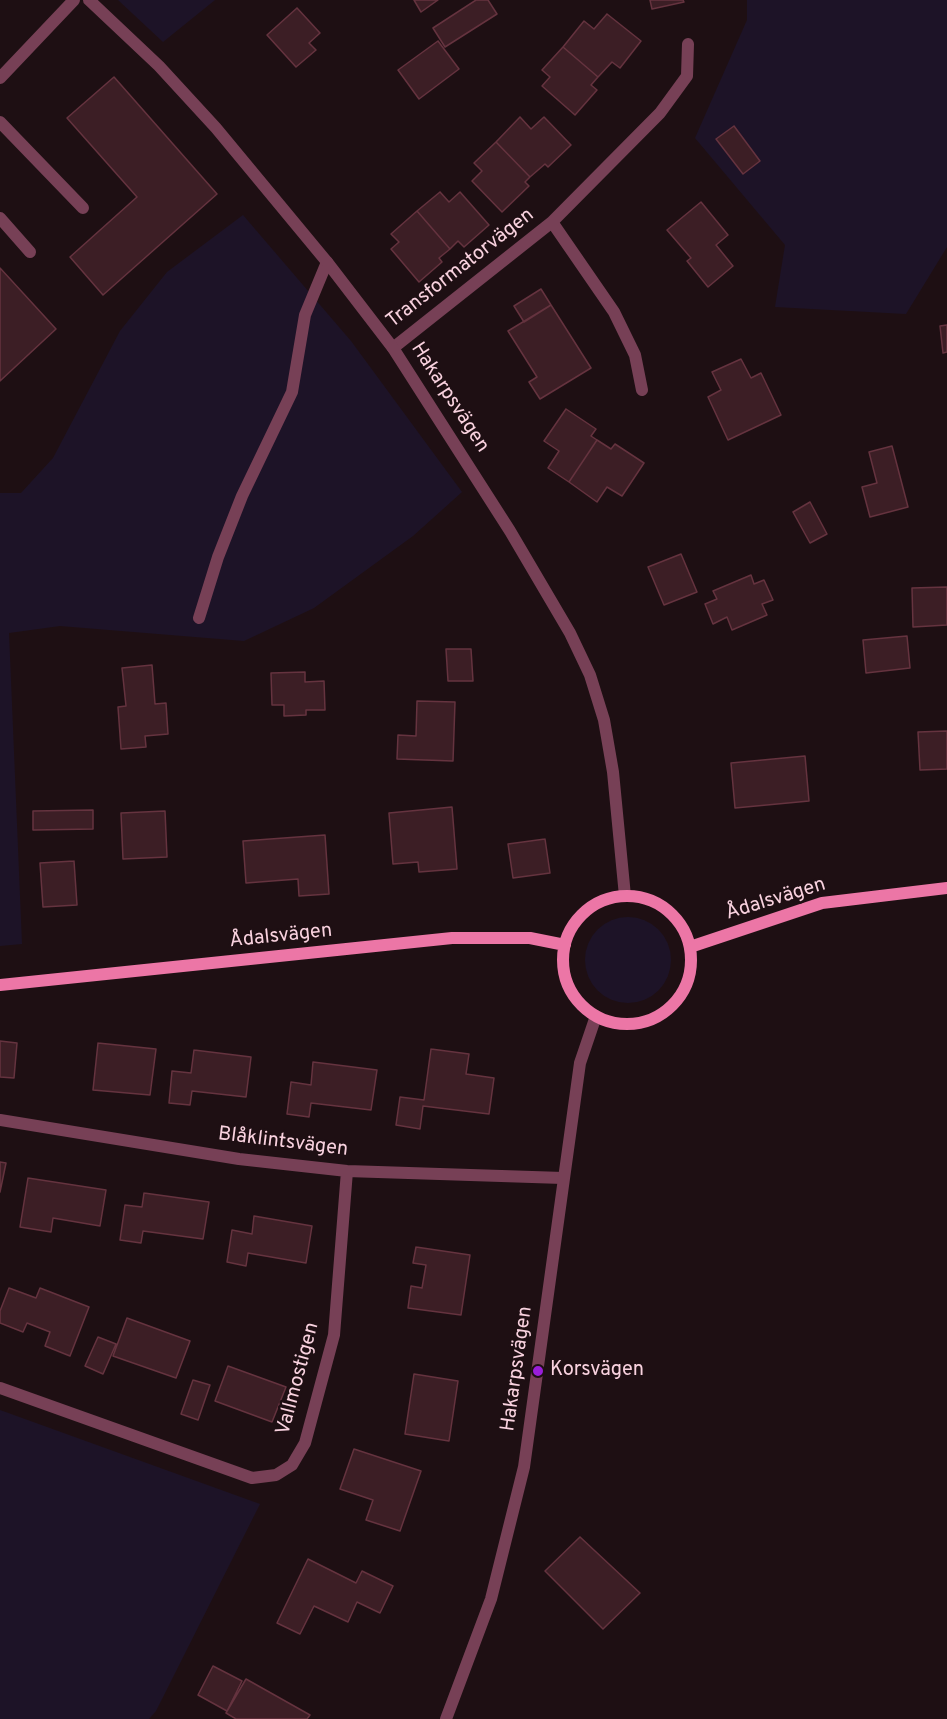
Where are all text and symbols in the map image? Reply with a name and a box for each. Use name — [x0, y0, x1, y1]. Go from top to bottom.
street label: Transformatorvägen — [382, 204, 540, 334]
street label: Hakarpsvägen — [405, 338, 493, 458]
street label: Ådalsvägen — [723, 873, 829, 927]
street label: Ådalsvägen — [228, 920, 334, 954]
street label: Blåklintsvägen — [217, 1123, 349, 1163]
street label: Hakarpsvägen — [497, 1305, 539, 1433]
street label: Vallmostigen — [272, 1320, 326, 1438]
place label: Korsvägen — [550, 1359, 644, 1383]
marker: Korsvägen — [531, 1364, 545, 1378]

